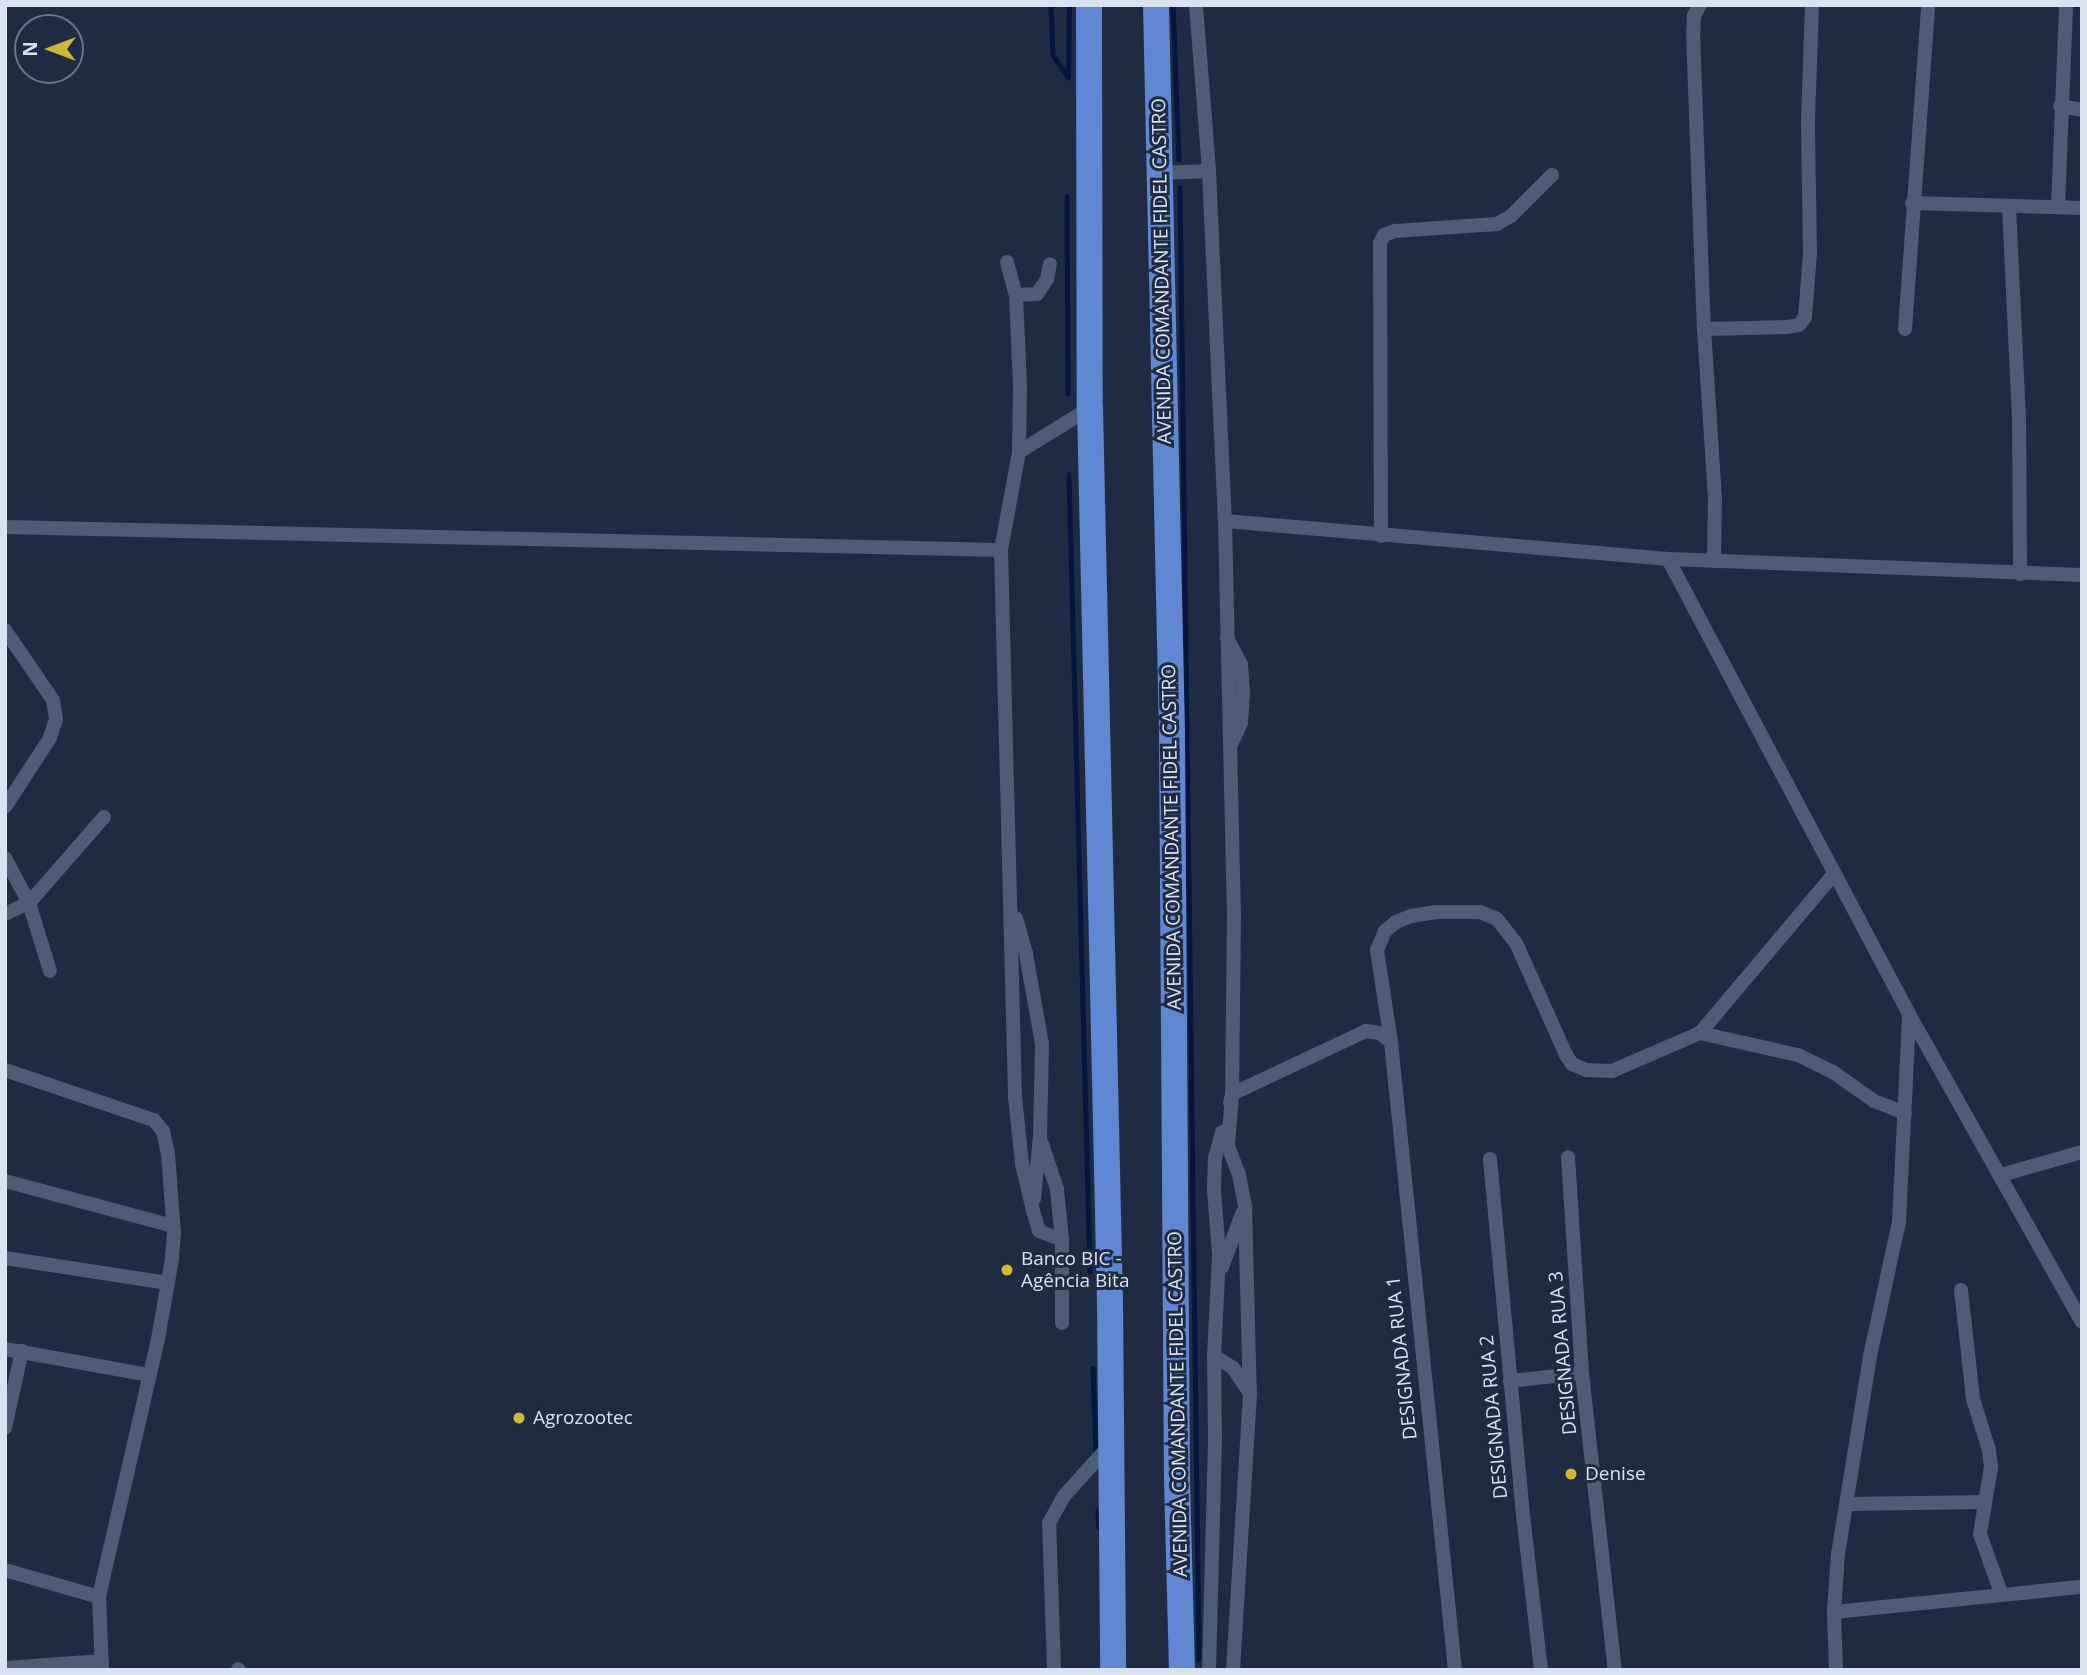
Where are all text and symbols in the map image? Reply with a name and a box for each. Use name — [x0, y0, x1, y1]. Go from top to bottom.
north arrow — [14, 14, 84, 84]
text: N — [17, 41, 43, 57]
street label: AVENIDA COMANDANTE FIDEL CASTRO — [1148, 98, 1176, 444]
street label: AVENIDA COMANDANTE FIDEL CASTRO — [1158, 664, 1186, 1010]
street label: AVENIDA COMANDANTE FIDEL CASTRO — [1164, 1231, 1192, 1577]
place label: Banco BIC - Agência Bita — [1021, 1248, 1129, 1292]
marker: Banco BIC - Agência Bita — [999, 1262, 1015, 1278]
street label: DESIGNADA RUA 3 — [1544, 1270, 1582, 1436]
street label: DESIGNADA RUA 1 — [1382, 1275, 1422, 1441]
street label: DESIGNADA RUA 2 — [1475, 1334, 1513, 1500]
place label: Agrozootec — [533, 1407, 633, 1429]
marker: Agrozootec — [511, 1410, 527, 1426]
place label: Denise — [1585, 1463, 1646, 1485]
marker: Denise — [1563, 1466, 1579, 1482]

